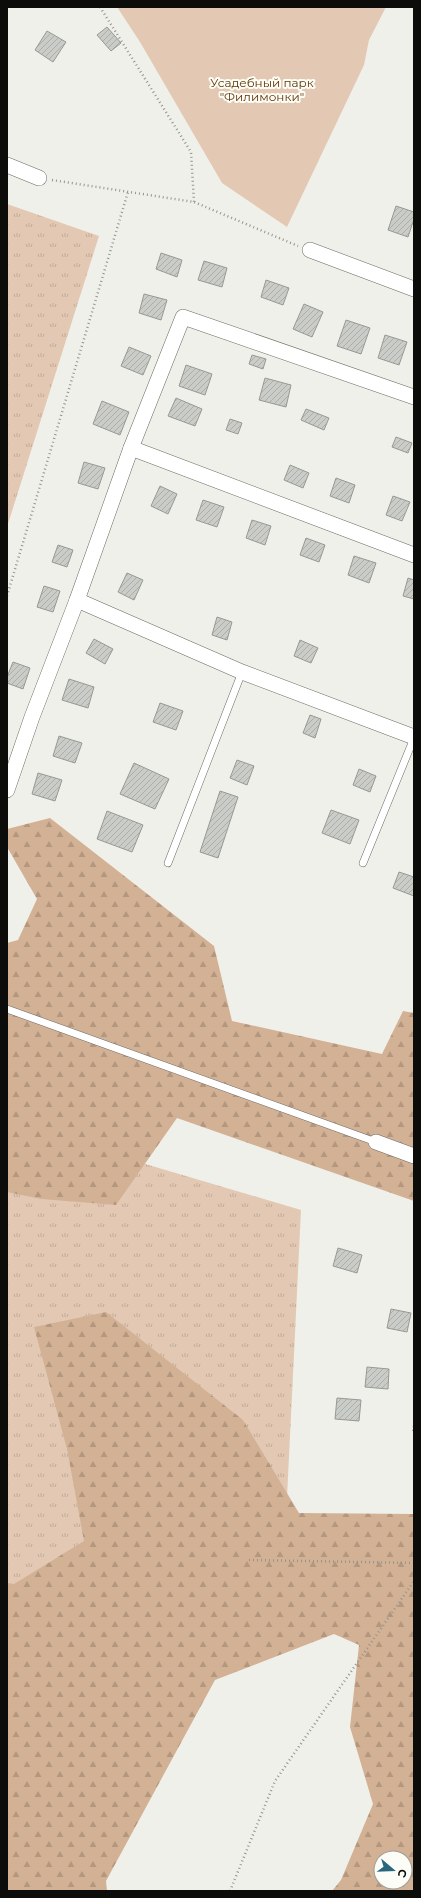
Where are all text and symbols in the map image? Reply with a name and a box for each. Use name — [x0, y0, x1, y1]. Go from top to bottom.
park label: Усадебный парк "Филимонки" — [210, 75, 314, 104]
north arrow — [373, 1850, 413, 1890]
text: С — [395, 1867, 410, 1879]

